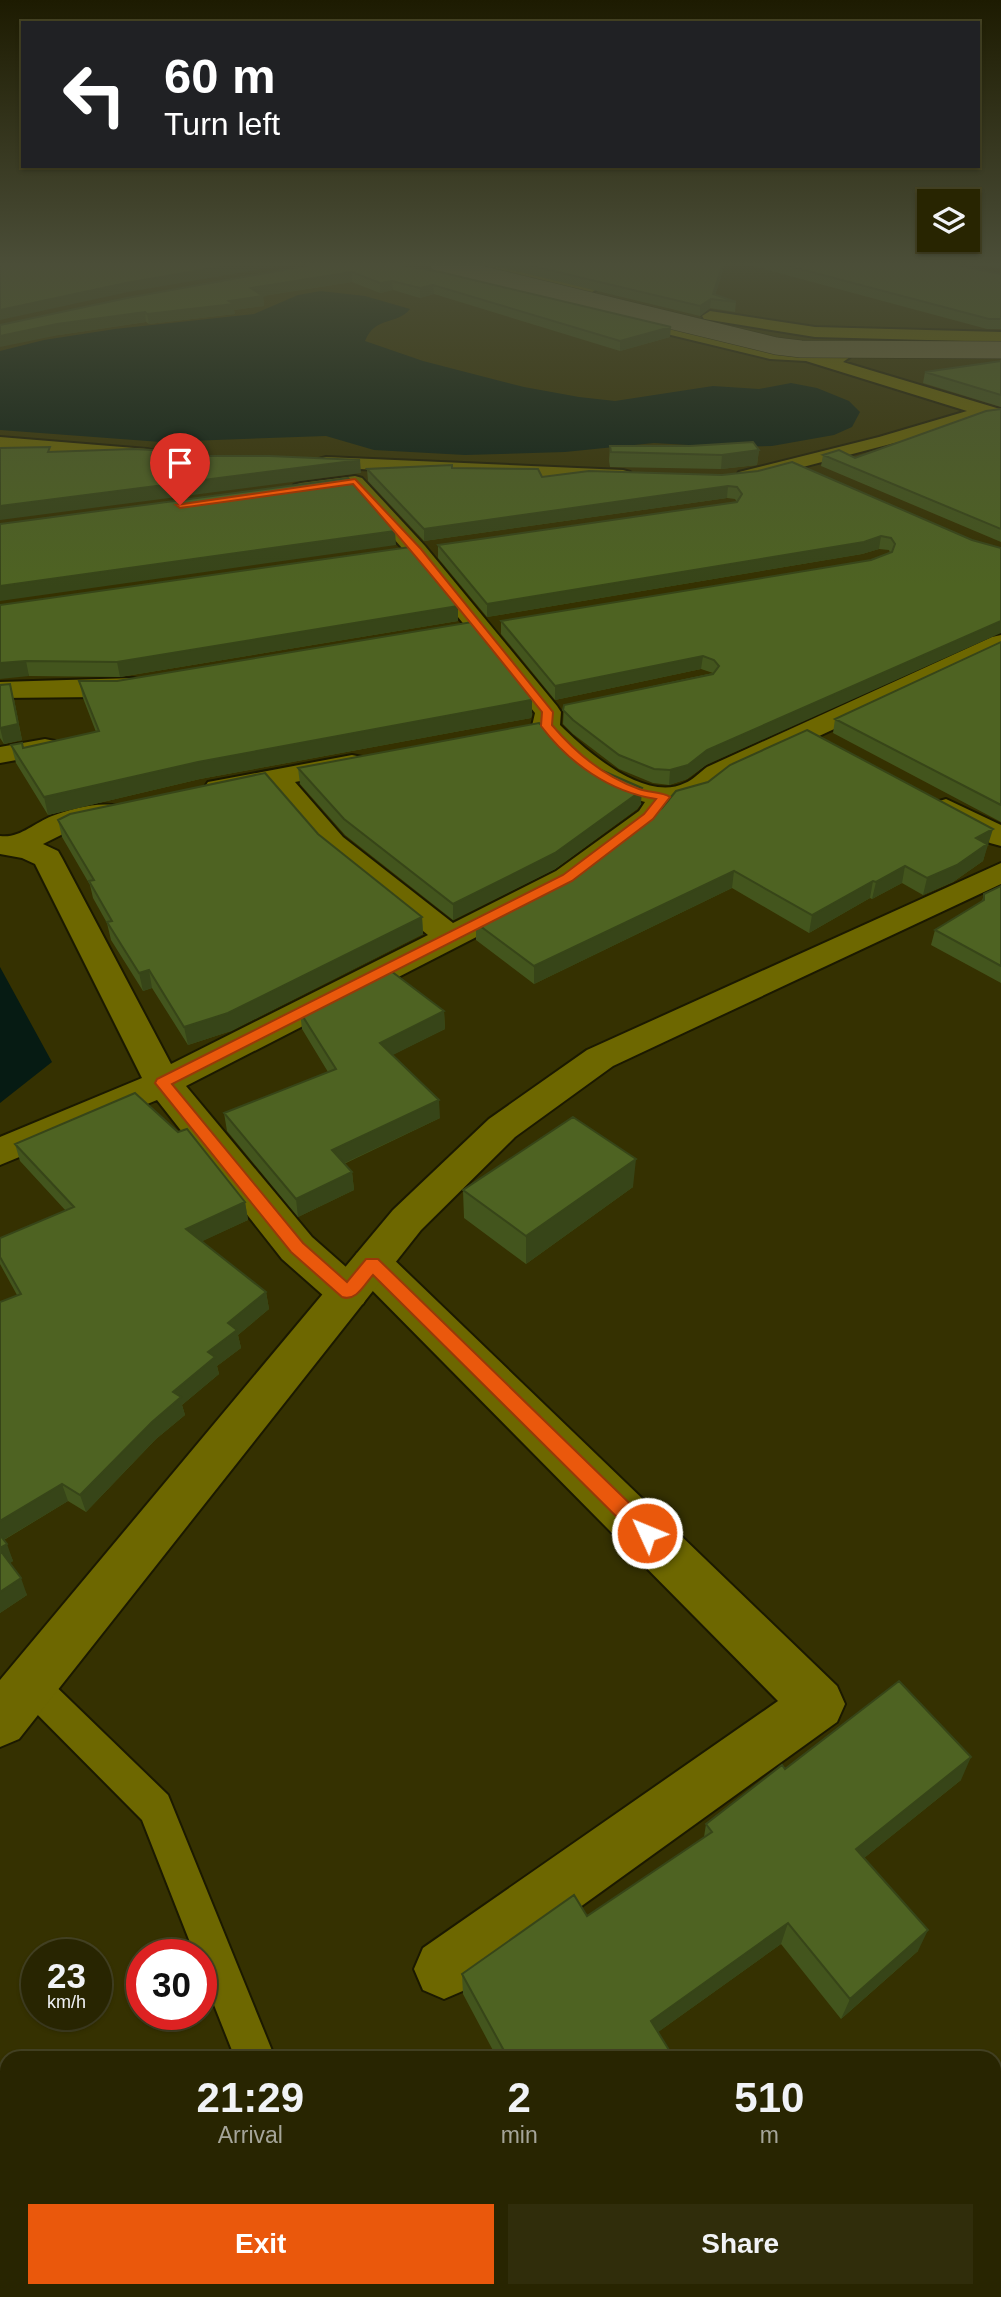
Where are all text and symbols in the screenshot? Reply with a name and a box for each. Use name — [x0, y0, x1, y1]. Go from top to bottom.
icon: left — [49, 49, 140, 140]
text: 60 m — [164, 49, 276, 103]
text: Turn left — [164, 106, 280, 142]
map controls — [917, 189, 980, 252]
button: layers — [917, 189, 980, 252]
pin — [150, 433, 210, 505]
icon: arrive — [161, 444, 199, 482]
position arrow — [610, 1496, 684, 1570]
speed limit sign: 30 — [126, 1939, 217, 2030]
text: 23 — [47, 1956, 86, 1995]
text: km/h — [47, 1992, 86, 2012]
text: 21:29 — [197, 2074, 304, 2121]
text: 2 — [507, 2074, 531, 2121]
text: 510 — [734, 2074, 804, 2121]
text: Arrival — [218, 2122, 283, 2148]
text: min — [501, 2122, 538, 2148]
text: m — [760, 2122, 779, 2148]
button: Exit — [28, 2204, 494, 2284]
button: Share — [508, 2204, 973, 2284]

